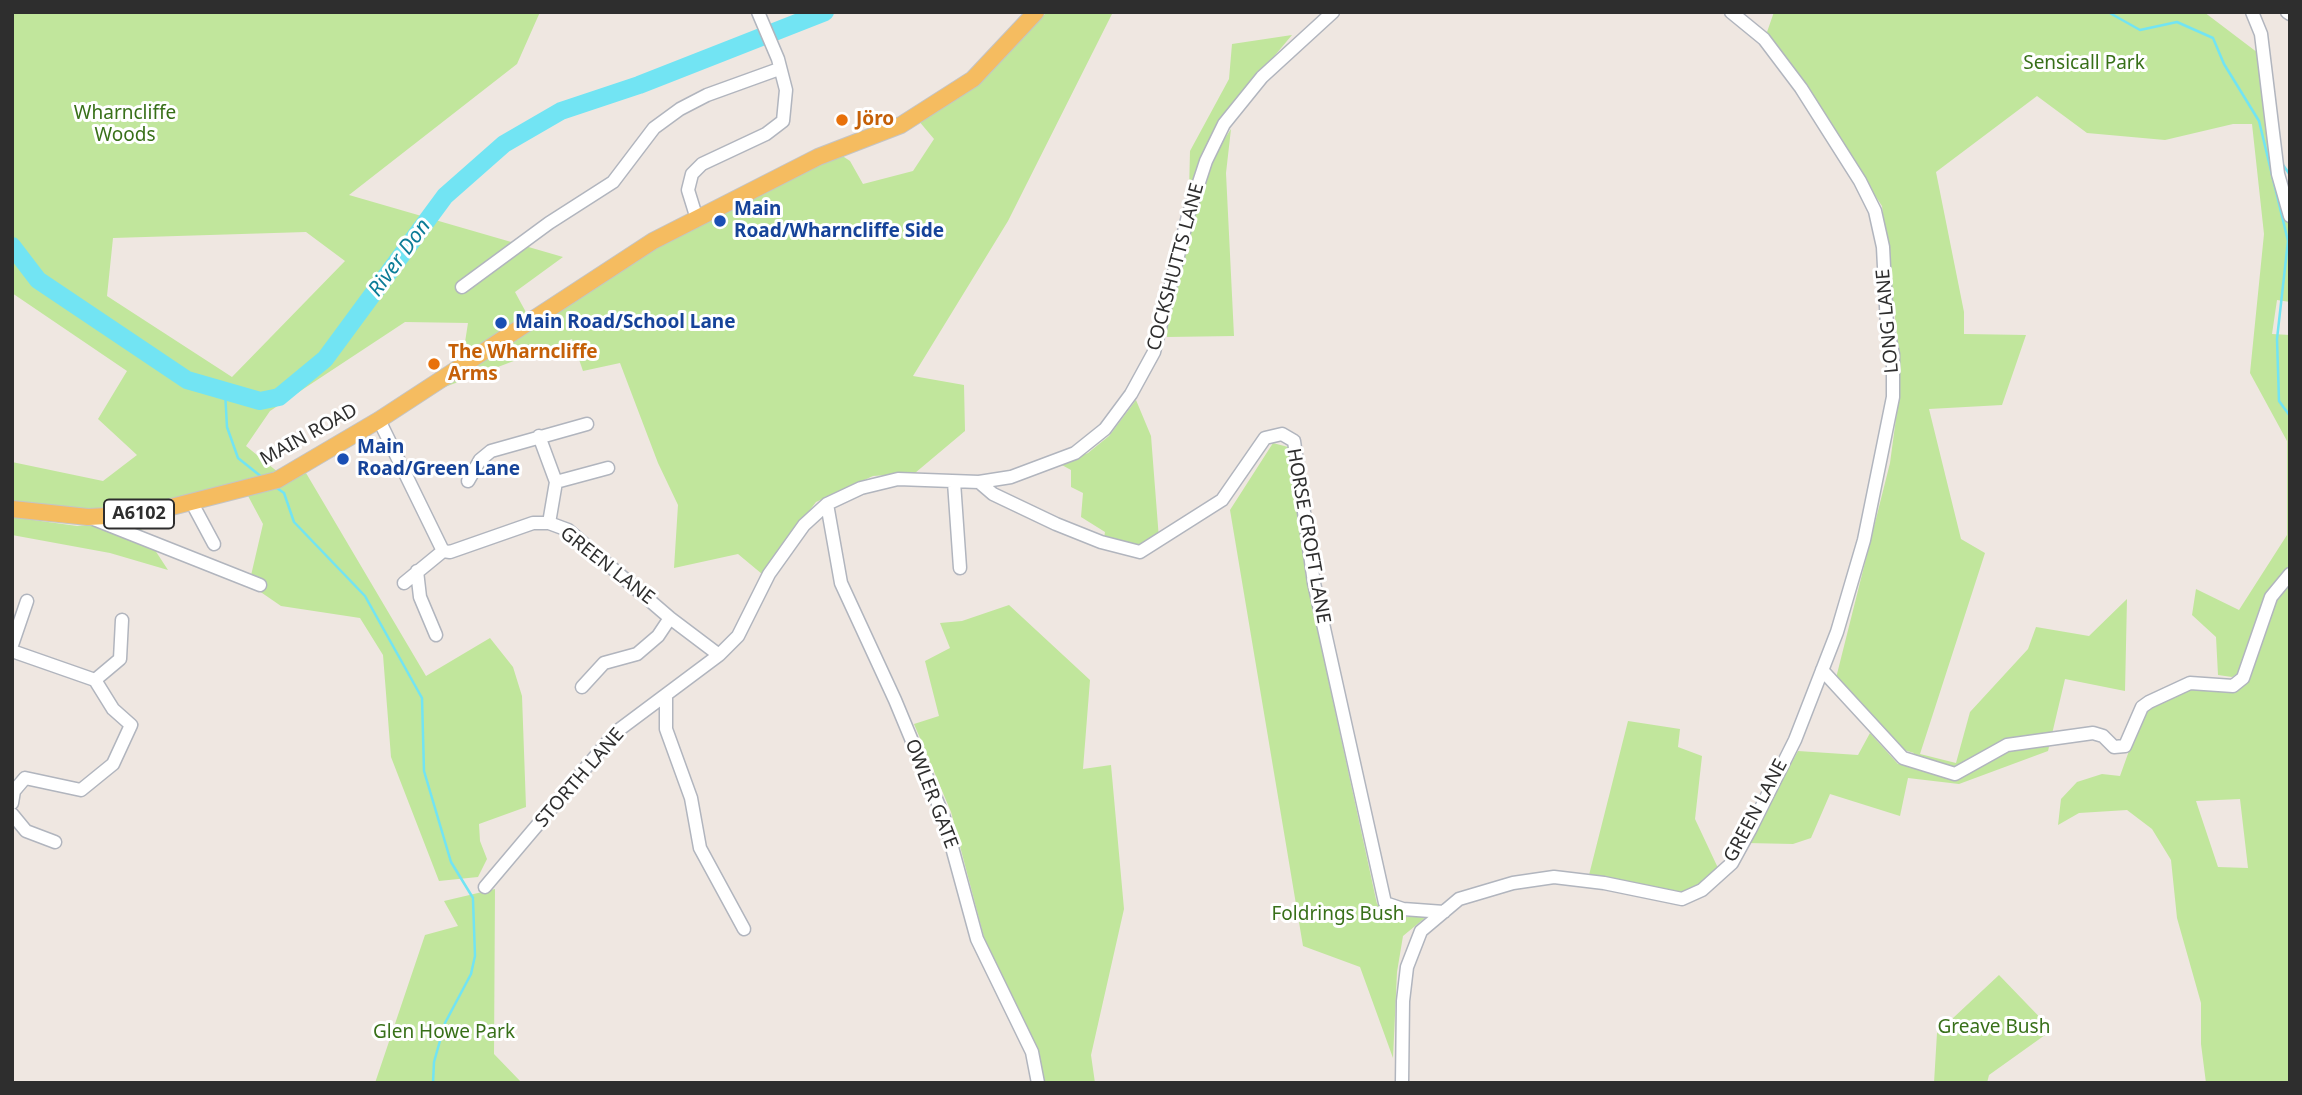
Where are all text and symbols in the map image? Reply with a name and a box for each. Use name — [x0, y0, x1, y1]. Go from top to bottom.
park label: Sensicall Park — [2023, 53, 2145, 75]
park label: Wharncliffe Woods — [74, 103, 176, 147]
place label: Jöro — [856, 109, 894, 131]
marker: Jöro — [834, 112, 850, 128]
street label: COCKSHUTTS LANE — [1143, 181, 1209, 353]
place label: Main Road/Wharncliffe Side — [734, 199, 944, 243]
marker: Main Road/Wharncliffe Side — [712, 213, 728, 229]
water label: River Don — [363, 214, 437, 302]
street label: LONG LANE — [1872, 268, 1904, 374]
place label: Main Road/School Lane — [515, 312, 736, 334]
marker: Main Road/School Lane — [493, 315, 509, 331]
place label: The Wharncliffe Arms — [448, 342, 598, 386]
marker: The Wharncliffe Arms — [426, 356, 442, 372]
street label: MAIN ROAD — [256, 399, 362, 471]
place label: Main Road/Green Lane — [357, 437, 520, 481]
street label: HORSE CROFT LANE — [1281, 446, 1335, 626]
marker: Main Road/Green Lane — [335, 451, 351, 467]
road number: A6102 — [104, 500, 174, 528]
street label: GREEN LANE — [555, 522, 659, 610]
street label: STORTH LANE — [531, 724, 629, 832]
street label: OWLER GATE — [900, 736, 962, 852]
street label: GREEN LANE — [1719, 756, 1793, 866]
park label: Foldrings Bush — [1271, 904, 1405, 926]
park label: Greave Bush — [1938, 1017, 2050, 1039]
park label: Glen Howe Park — [373, 1022, 515, 1044]

